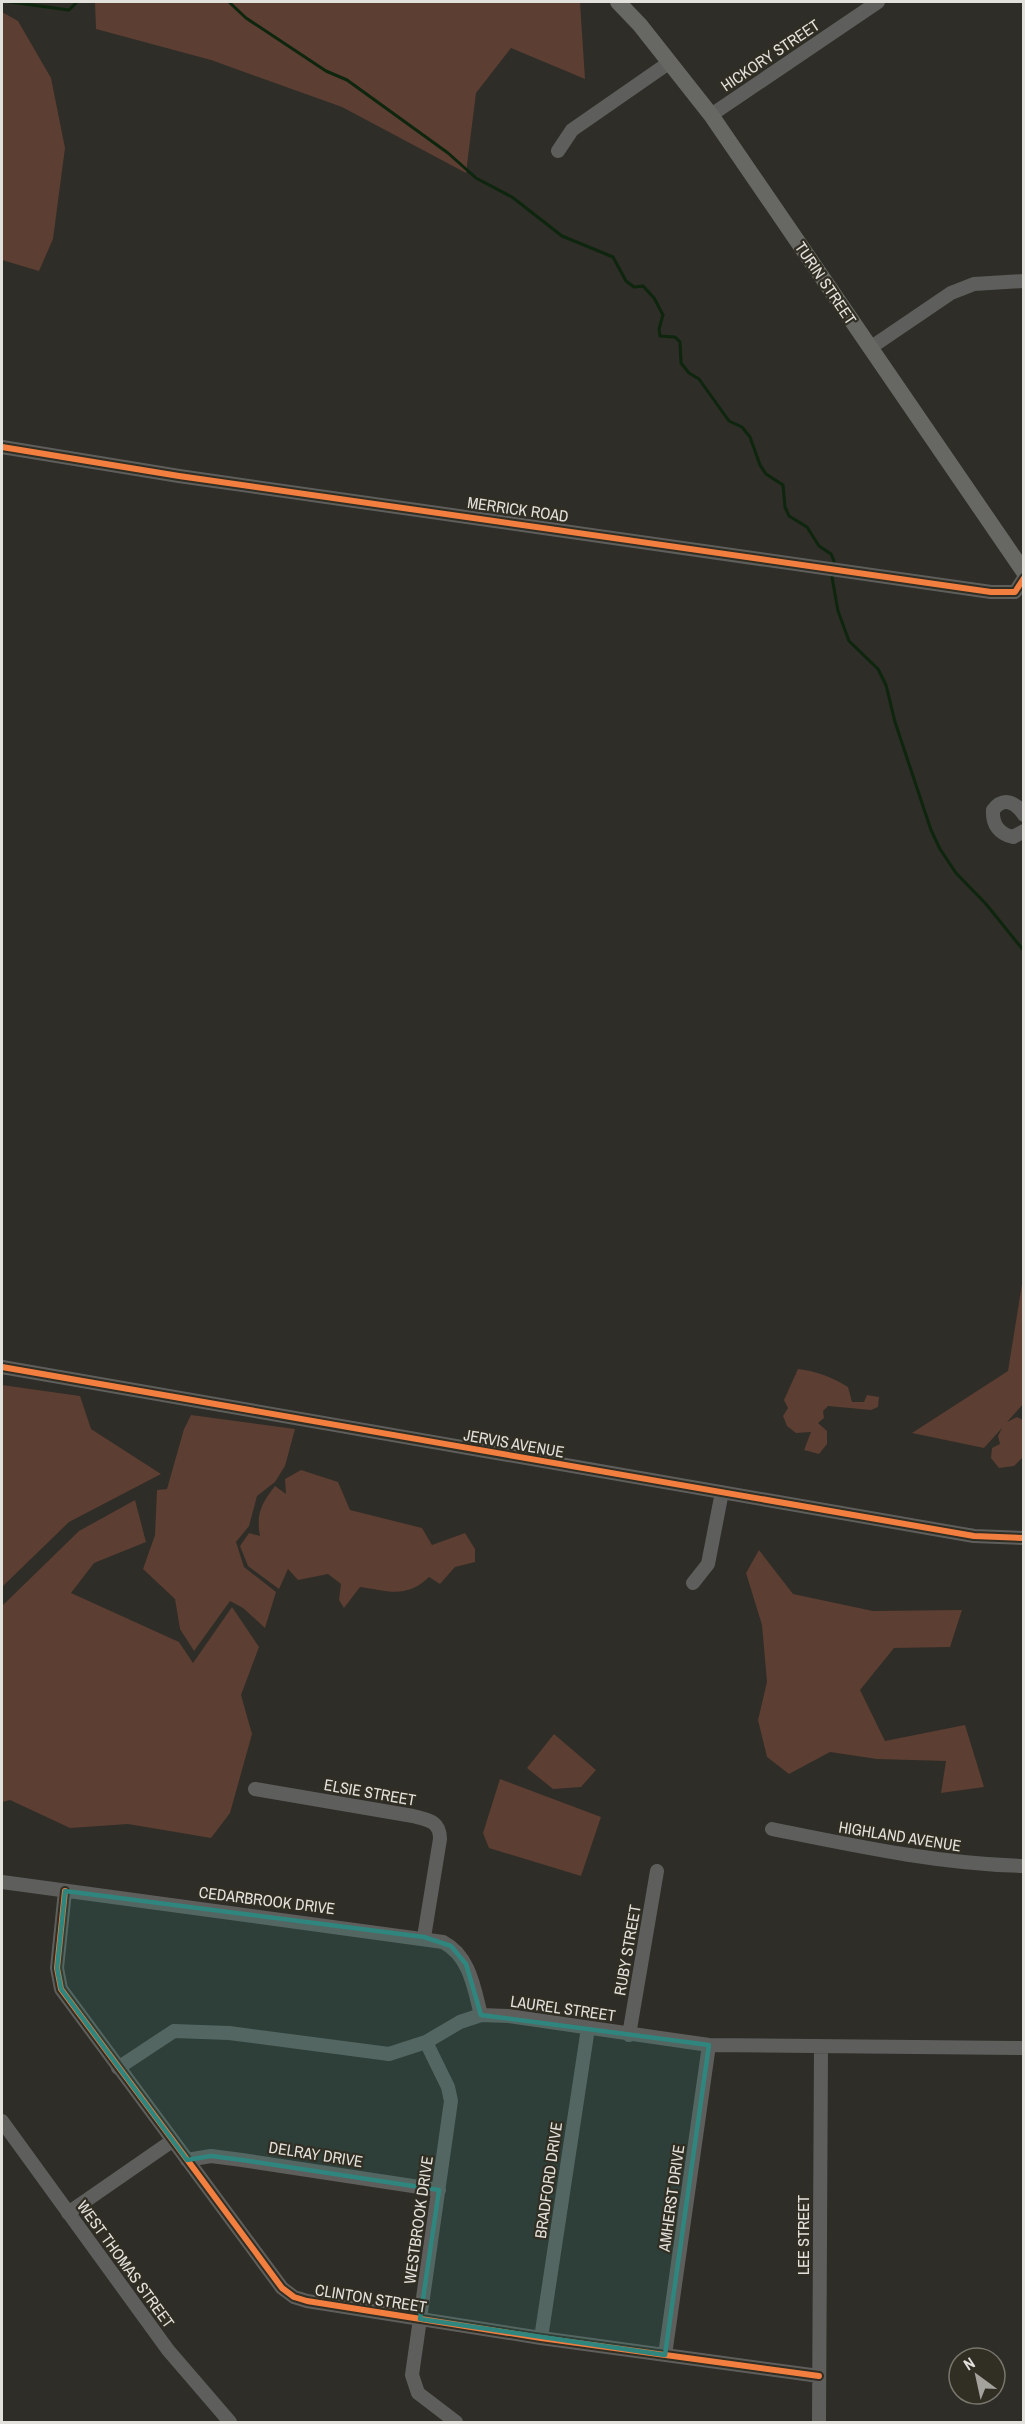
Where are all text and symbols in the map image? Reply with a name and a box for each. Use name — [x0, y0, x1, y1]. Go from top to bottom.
street label: HICKORY STREET — [716, 14, 824, 96]
street label: TURIN STREET — [790, 237, 862, 329]
street label: MERRICK ROAD — [466, 491, 570, 527]
street label: JERVIS AVENUE — [462, 1423, 566, 1463]
street label: ELSIE STREET — [322, 1773, 418, 1811]
street label: HIGHLAND AVENUE — [837, 1815, 963, 1857]
street label: CEDARBROOK DRIVE — [198, 1881, 336, 1919]
street label: RUBY STREET — [608, 1903, 646, 1997]
street label: LAUREL STREET — [509, 1990, 617, 2026]
street label: BRADFORD DRIVE — [529, 2120, 567, 2240]
street label: DELRAY DRIVE — [267, 2136, 365, 2172]
street label: AMHERST DRIVE — [652, 2143, 689, 2254]
street label: WESTBROOK DRIVE — [398, 2155, 438, 2285]
street label: LEE STREET — [792, 2195, 814, 2275]
street label: WEST THOMAS STREET — [72, 2196, 180, 2332]
street label: CLINTON STREET — [314, 2278, 428, 2318]
north arrow — [947, 2346, 1007, 2406]
text: N — [959, 2352, 979, 2375]

